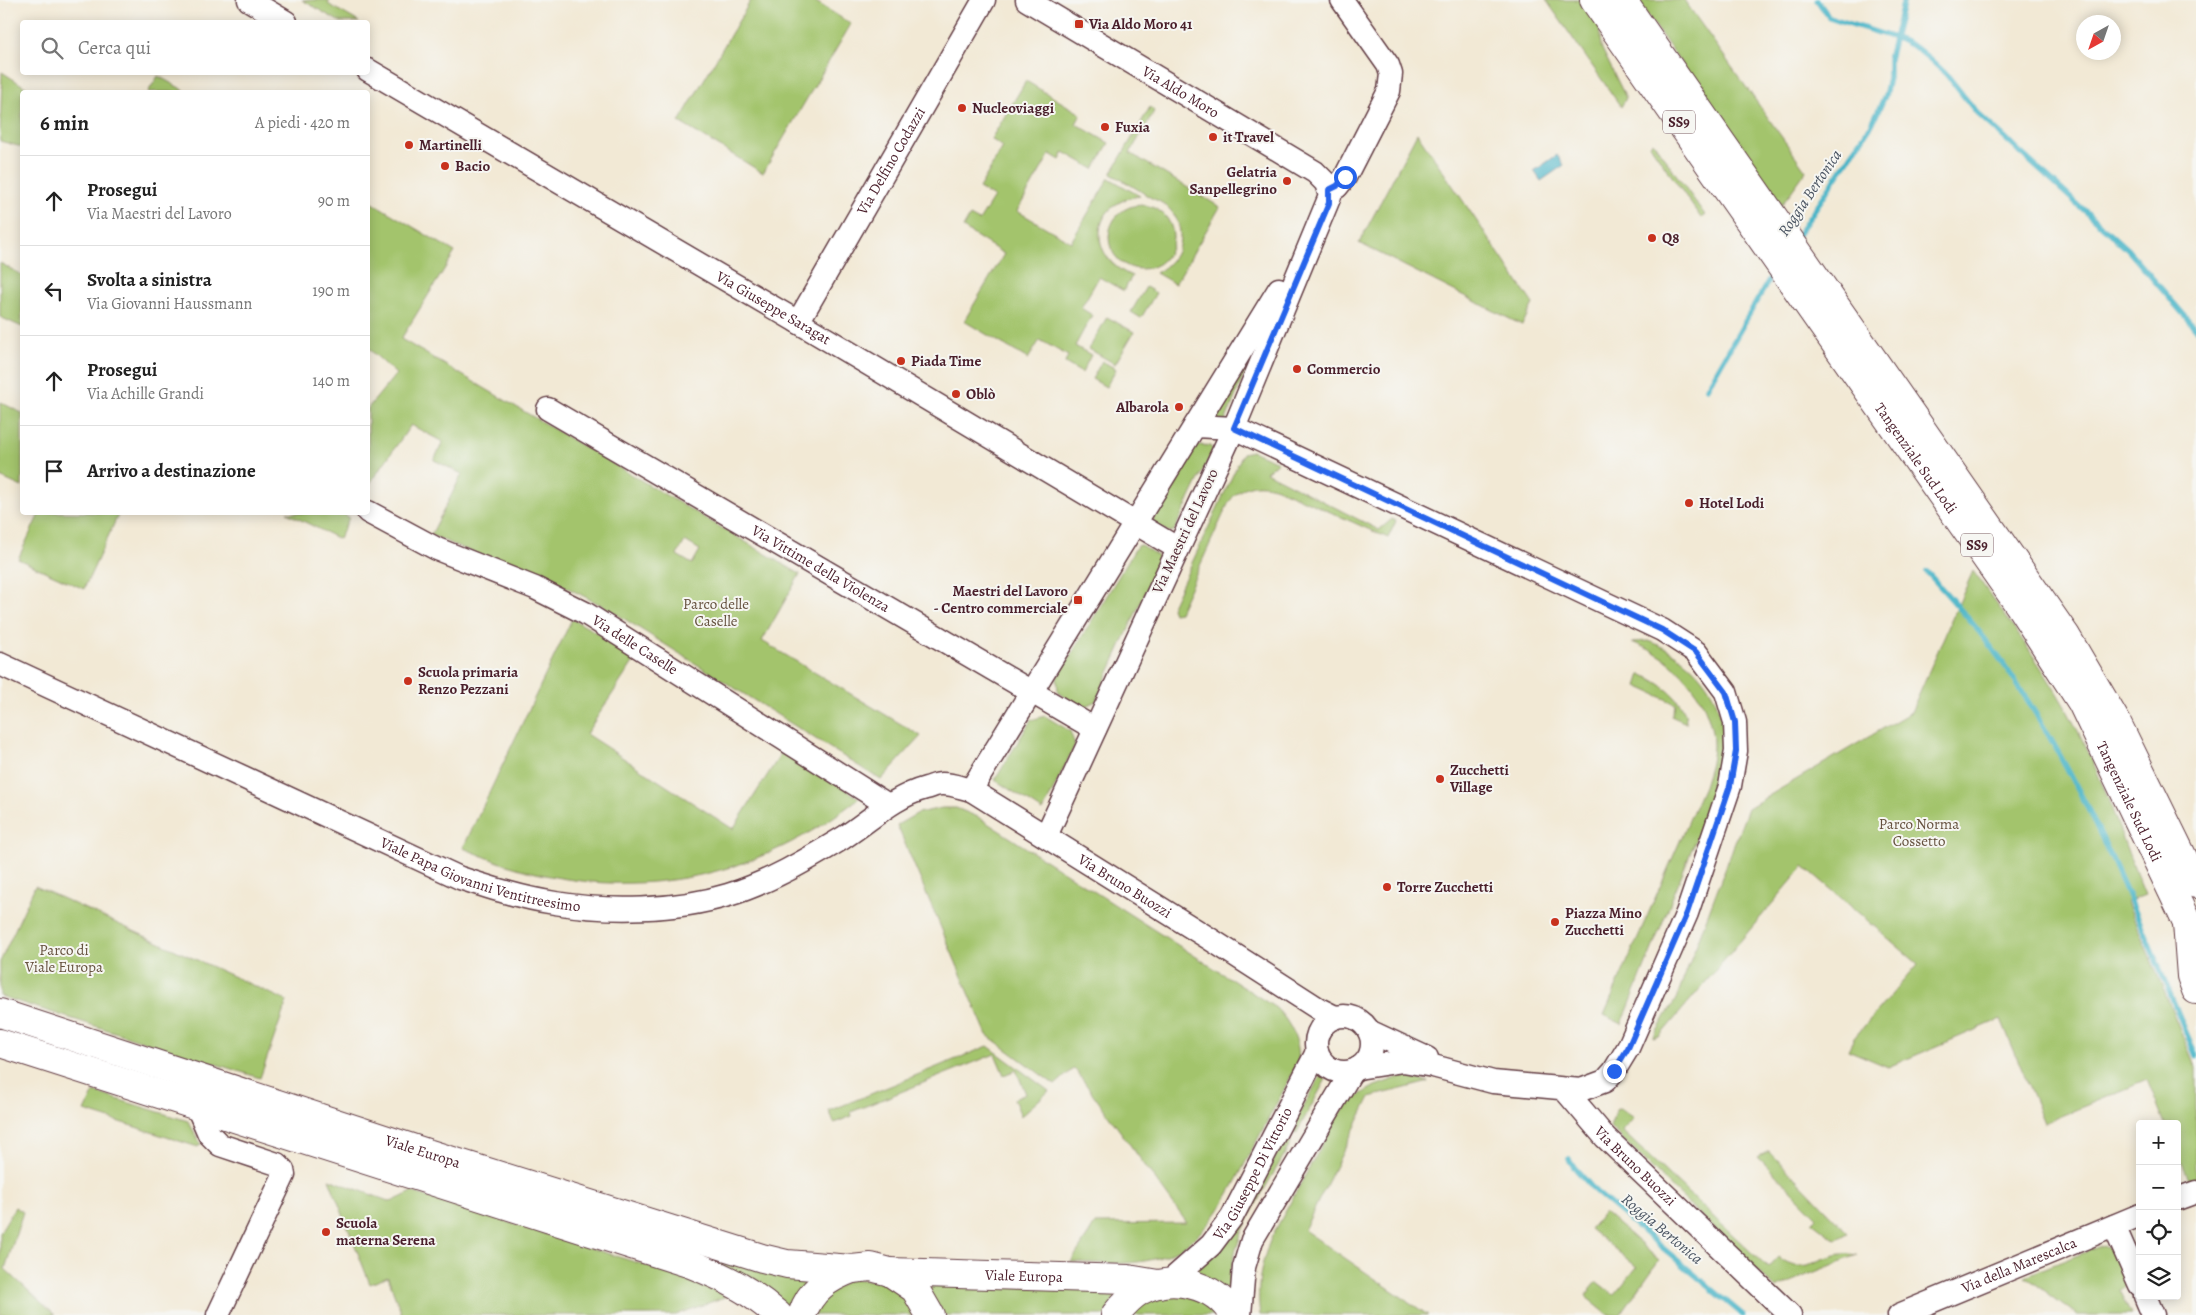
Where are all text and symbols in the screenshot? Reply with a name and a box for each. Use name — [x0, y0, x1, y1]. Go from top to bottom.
place label: Via Aldo Moro 41 — [1088, 14, 1193, 34]
north arrow — [2076, 15, 2121, 60]
marker: Via Aldo Moro 41 — [1073, 18, 1085, 30]
search box — [20, 20, 370, 75]
icon: search — [38, 34, 66, 62]
text: Cerca qui — [78, 35, 151, 61]
street label: Via Aldo Moro — [1138, 61, 1223, 123]
place label: Nucleoviaggi — [972, 98, 1055, 118]
marker: Nucleoviaggi — [956, 102, 968, 114]
street label: Via Delfino Codazzi — [852, 104, 930, 219]
text: 6 min — [40, 109, 89, 137]
road number: SS9 — [1663, 110, 1695, 134]
text: A piedi · 420 m — [255, 112, 350, 134]
place label: Fuxia — [1115, 117, 1151, 137]
marker: Fuxia — [1099, 121, 1111, 133]
place label: it Travel — [1223, 127, 1274, 147]
marker: it Travel — [1207, 131, 1219, 143]
place label: Martinelli — [419, 135, 482, 155]
marker: Martinelli — [403, 139, 415, 151]
water label: Roggia Bertonica — [1773, 145, 1847, 241]
place label: Bacio — [455, 156, 490, 176]
marker: Bacio — [439, 160, 451, 172]
place label: Gelatria Sanpellegrino — [1190, 162, 1278, 199]
route start — [1334, 166, 1357, 189]
marker: Gelatria Sanpellegrino — [1281, 175, 1293, 187]
text: Prosegui — [87, 177, 157, 203]
icon: ahead — [40, 187, 68, 215]
text: 90 m — [318, 190, 350, 212]
text: Via Maestri del Lavoro — [87, 203, 232, 225]
place label: Q8 — [1662, 228, 1679, 248]
marker: Q8 — [1646, 232, 1658, 244]
street label: Via Giuseppe Saragat — [712, 266, 834, 349]
text: Svolta a sinistra — [87, 267, 212, 293]
icon: left — [40, 277, 68, 305]
text: 190 m — [312, 280, 350, 302]
text: Via Giovanni Haussmann — [87, 293, 252, 315]
place label: Piada Time — [911, 351, 981, 371]
marker: Piada Time — [895, 355, 907, 367]
text: Prosegui — [87, 357, 157, 383]
place label: Commercio — [1307, 359, 1381, 379]
marker: Commercio — [1291, 363, 1303, 375]
icon: ahead — [40, 367, 68, 395]
text: 140 m — [312, 370, 350, 392]
text: Via Achille Grandi — [87, 383, 204, 405]
place label: Oblò — [966, 384, 996, 404]
marker: Oblò — [950, 388, 962, 400]
place label: Albarola — [1115, 397, 1170, 417]
street label: Tangenziale Sud Lodi — [1870, 399, 1962, 518]
marker: Albarola — [1173, 401, 1185, 413]
icon: arrive — [40, 457, 68, 485]
text: Arrivo a destinazione — [87, 458, 256, 484]
street label: Via Maestri del Lavoro — [1147, 465, 1223, 598]
place label: Hotel Lodi — [1699, 493, 1765, 513]
marker: Hotel Lodi — [1683, 497, 1695, 509]
street label: Via Vittime della Violenza — [747, 520, 894, 617]
road number: SS9 — [1961, 534, 1993, 556]
place label: Maestri del Lavoro - Centro commerciale — [934, 581, 1068, 618]
park label: Parco delle Caselle — [683, 594, 749, 631]
marker: Maestri del Lavoro - Centro commerciale — [1072, 594, 1084, 606]
street label: Via delle Caselle — [588, 610, 682, 680]
place label: Scuola primaria Renzo Pezzani — [418, 662, 519, 699]
marker: Scuola primaria Renzo Pezzani — [402, 675, 414, 687]
street label: Tangenziale Sud Lodi — [2092, 738, 2167, 865]
place label: Zucchetti Village — [1449, 760, 1509, 797]
marker: Zucchetti Village — [1434, 773, 1446, 785]
park label: Parco Norma Cossetto — [1879, 814, 1959, 851]
street label: Viale Papa Giovanni Ventitreesimo — [376, 832, 582, 916]
street label: Via Bruno Buozzi — [1073, 849, 1175, 923]
place label: Torre Zucchetti — [1397, 877, 1494, 897]
marker: Torre Zucchetti — [1381, 881, 1393, 893]
place label: Piazza Mino Zucchetti — [1565, 903, 1642, 940]
marker: Piazza Mino Zucchetti — [1549, 916, 1561, 928]
park label: Parco di Viale Europa — [24, 940, 103, 977]
route end — [1603, 1060, 1626, 1083]
street label: Via Giuseppe Di Vittorio — [1208, 1104, 1297, 1245]
map controls — [2136, 1120, 2181, 1300]
button: + — [2136, 1120, 2181, 1165]
street label: Via Bruno Buozzi — [1589, 1121, 1681, 1210]
street label: Viale Europa — [382, 1130, 463, 1173]
button: − — [2136, 1165, 2181, 1210]
water label: Roggia Bertonica — [1617, 1188, 1708, 1270]
button: locate — [2136, 1210, 2181, 1255]
place label: Scuola materna Serena — [336, 1213, 436, 1250]
marker: Scuola materna Serena — [320, 1226, 332, 1238]
street label: Via della Marescalca — [1958, 1232, 2080, 1298]
button: layers — [2136, 1255, 2181, 1300]
street label: Viale Europa — [984, 1265, 1063, 1287]

